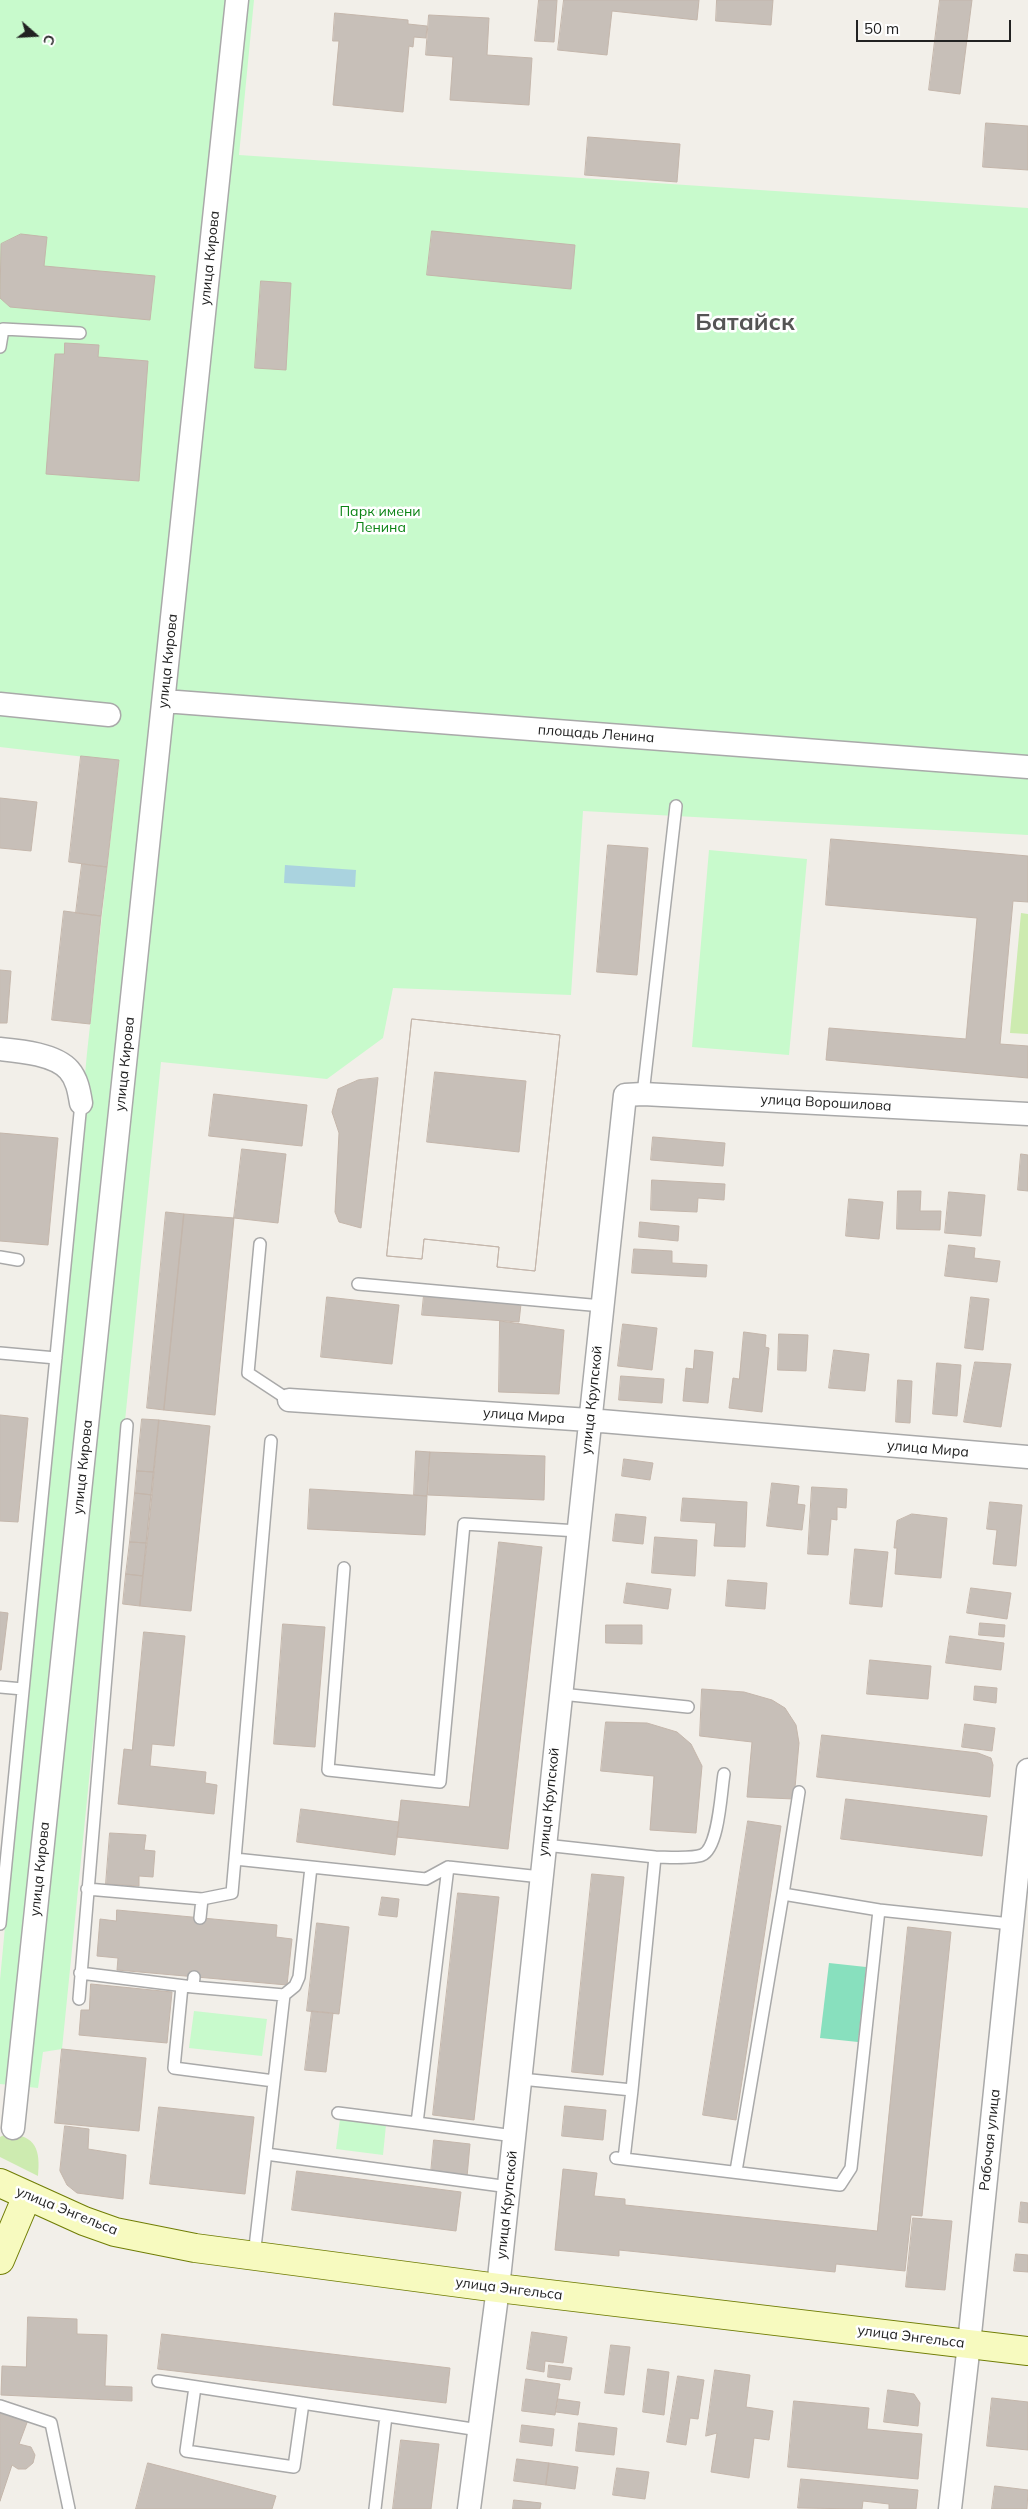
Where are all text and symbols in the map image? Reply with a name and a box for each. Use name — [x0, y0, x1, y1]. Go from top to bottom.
north arrow — [10, 10, 60, 60]
scale bar — [858, 10, 1013, 42]
text: 50 m — [864, 19, 899, 38]
text: С — [39, 32, 59, 47]
street label: улица Кирова — [197, 210, 223, 306]
district label: Батайск — [695, 309, 795, 337]
park label: Парк имени Ленина — [339, 504, 421, 536]
street label: улица Кирова — [155, 613, 181, 709]
street label: площадь Ленина — [537, 722, 655, 746]
street label: улица Кирова — [112, 1016, 138, 1112]
street label: улица Ворошилова — [760, 1091, 892, 1115]
street label: улица Крупской — [578, 1345, 606, 1455]
street label: улица Мира — [483, 1405, 565, 1427]
street label: улица Кирова — [70, 1419, 96, 1515]
street label: улица Мира — [886, 1437, 970, 1461]
street label: улица Крупской — [535, 1747, 563, 1857]
street label: улица Кирова — [27, 1821, 53, 1917]
street label: Рабочая улица — [976, 2088, 1004, 2192]
street label: улица Крупской — [493, 2150, 521, 2260]
street label: улица Энгельса — [14, 2183, 120, 2239]
street label: улица Энгельса — [454, 2274, 564, 2304]
street label: улица Энгельса — [856, 2322, 966, 2352]

